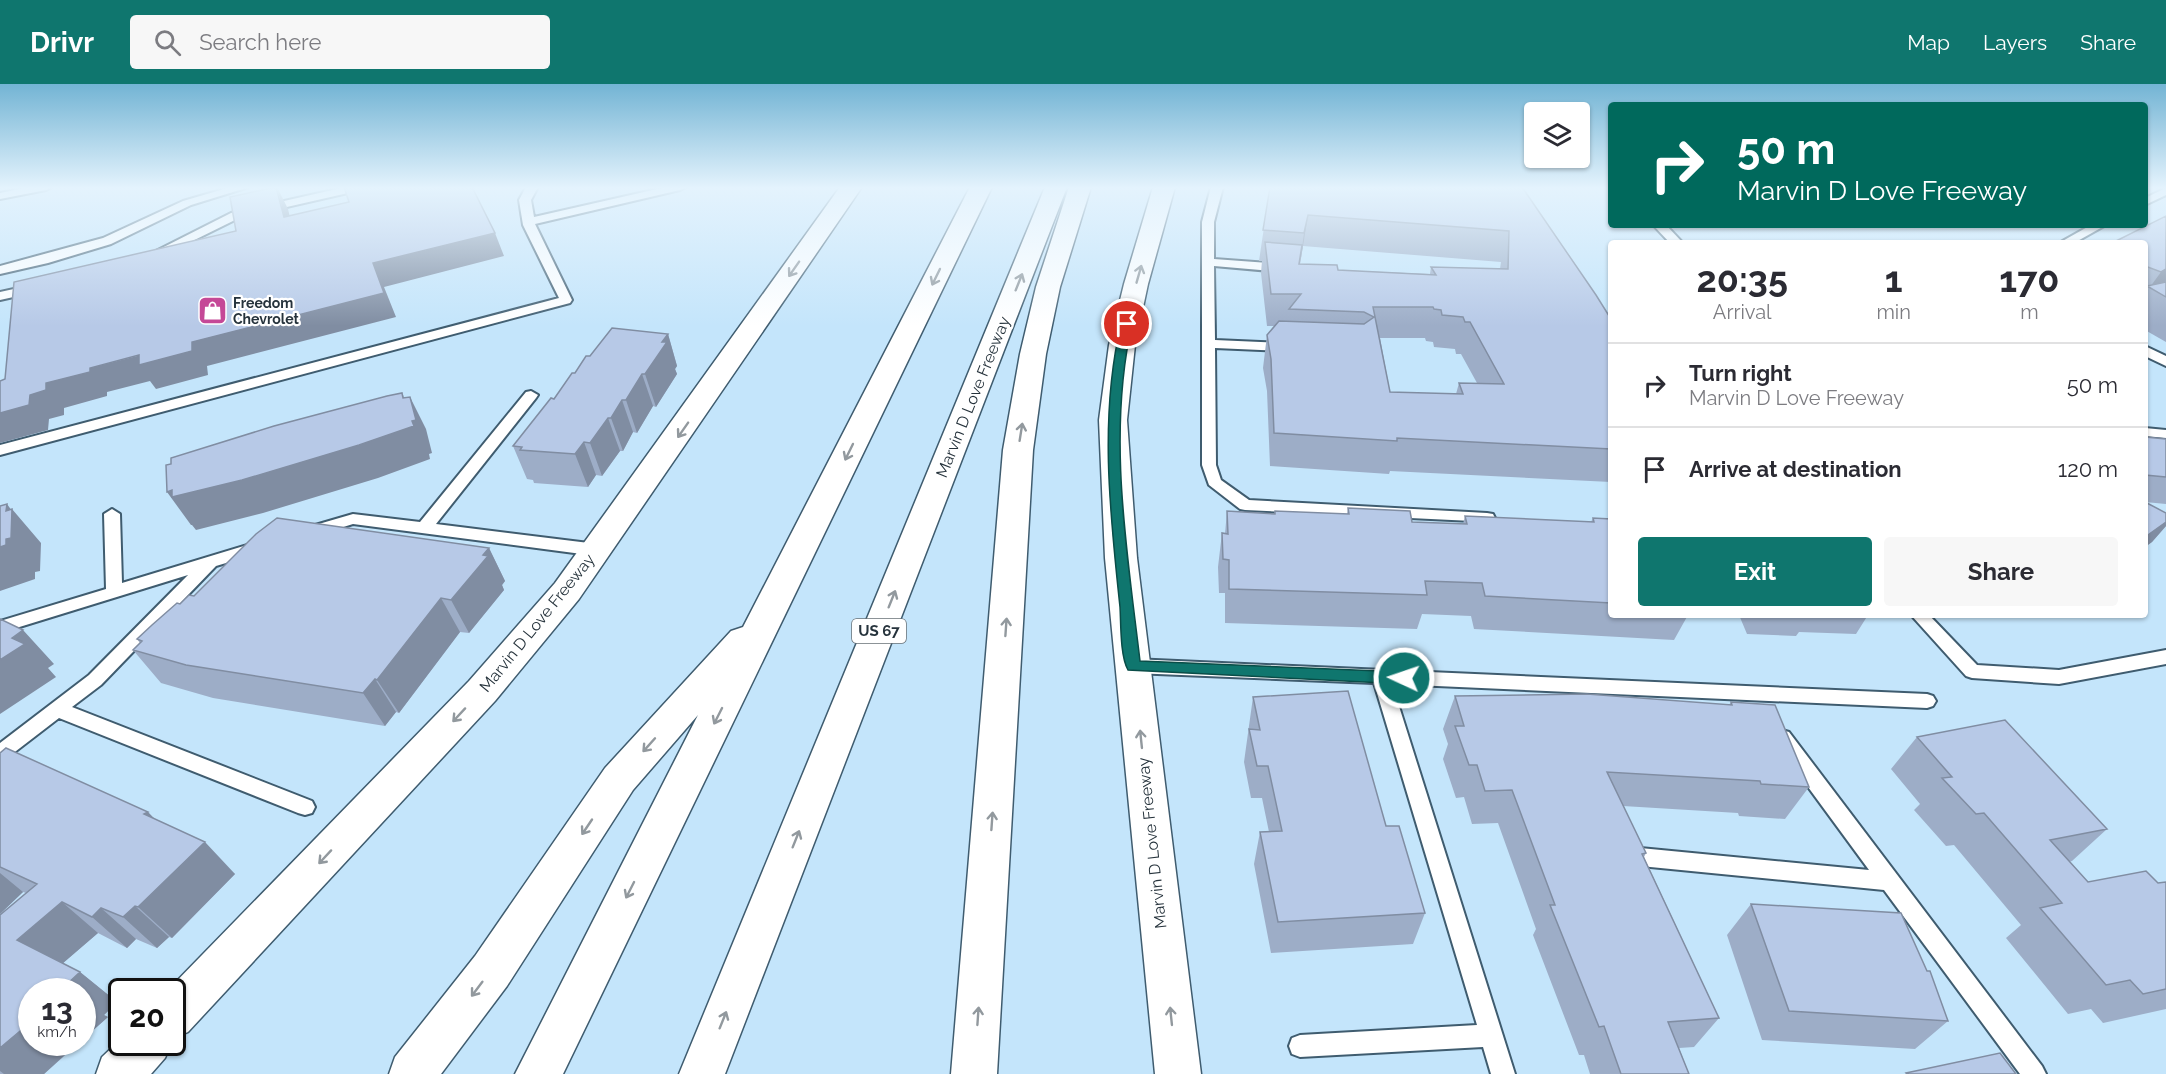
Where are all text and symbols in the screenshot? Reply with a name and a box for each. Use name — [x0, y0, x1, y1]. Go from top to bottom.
search box — [130, 15, 550, 69]
text: Drivr — [30, 26, 94, 59]
icon: search — [151, 26, 184, 59]
text: Search here — [199, 29, 321, 55]
text: Map — [1907, 30, 1950, 55]
text: Layers — [1983, 30, 2047, 55]
text: Share — [2080, 30, 2136, 55]
map controls — [1524, 102, 1590, 168]
button: layers — [1524, 102, 1590, 168]
text: 50 m — [1737, 125, 1835, 174]
icon: right — [1638, 126, 1716, 204]
text: Marvin D Love Freeway — [1737, 175, 2027, 206]
text: 20:35 — [1697, 258, 1788, 300]
text: 1 — [1885, 258, 1903, 300]
text: 170 — [1999, 258, 2059, 300]
one-way arrow — [788, 261, 800, 277]
one-way arrow — [1134, 265, 1145, 284]
one-way arrow — [930, 268, 942, 285]
one-way arrow — [1014, 273, 1025, 291]
shop icon: Freedom Chevrolet — [196, 295, 228, 327]
place label: Freedom Chevrolet — [233, 295, 299, 327]
pin — [1101, 298, 1152, 349]
text: Arrival — [1713, 300, 1772, 324]
text: min — [1876, 300, 1911, 324]
text: m — [2020, 300, 2039, 324]
icon: arrive — [1110, 307, 1143, 340]
street label: Marvin D Love Freeway — [932, 313, 1014, 480]
text: Turn right — [1689, 360, 1792, 386]
icon: right — [1638, 369, 1671, 402]
text: 50 m — [2067, 372, 2118, 398]
text: Marvin D Love Freeway — [1689, 386, 1904, 410]
one-way arrow — [677, 421, 689, 437]
one-way arrow — [1016, 423, 1027, 443]
one-way arrow — [843, 442, 854, 460]
icon: arrive — [1638, 453, 1671, 486]
text: Arrive at destination — [1689, 456, 1902, 482]
text: 120 m — [2058, 456, 2118, 482]
button: Exit — [1638, 537, 1872, 606]
button: Share — [1884, 537, 2118, 606]
street label: Marvin D Love Freeway — [475, 550, 599, 696]
one-way arrow — [887, 590, 898, 609]
one-way arrow — [1000, 617, 1011, 637]
road number: US 67 — [852, 619, 906, 643]
position arrow — [1372, 646, 1436, 710]
one-way arrow — [452, 707, 466, 722]
one-way arrow — [711, 707, 723, 725]
one-way arrow — [1135, 729, 1146, 749]
one-way arrow — [642, 737, 656, 752]
street label: Marvin D Love Freeway — [1134, 756, 1170, 930]
one-way arrow — [987, 812, 998, 832]
one-way arrow — [580, 819, 593, 836]
one-way arrow — [791, 830, 802, 848]
one-way arrow — [318, 849, 332, 864]
one-way arrow — [624, 881, 636, 899]
speed limit sign: 20 — [108, 978, 186, 1056]
one-way arrow — [471, 980, 483, 996]
text: 13 — [41, 992, 73, 1027]
one-way arrow — [973, 1006, 984, 1026]
one-way arrow — [1165, 1006, 1176, 1026]
one-way arrow — [718, 1011, 729, 1029]
text: km/h — [37, 1023, 77, 1041]

